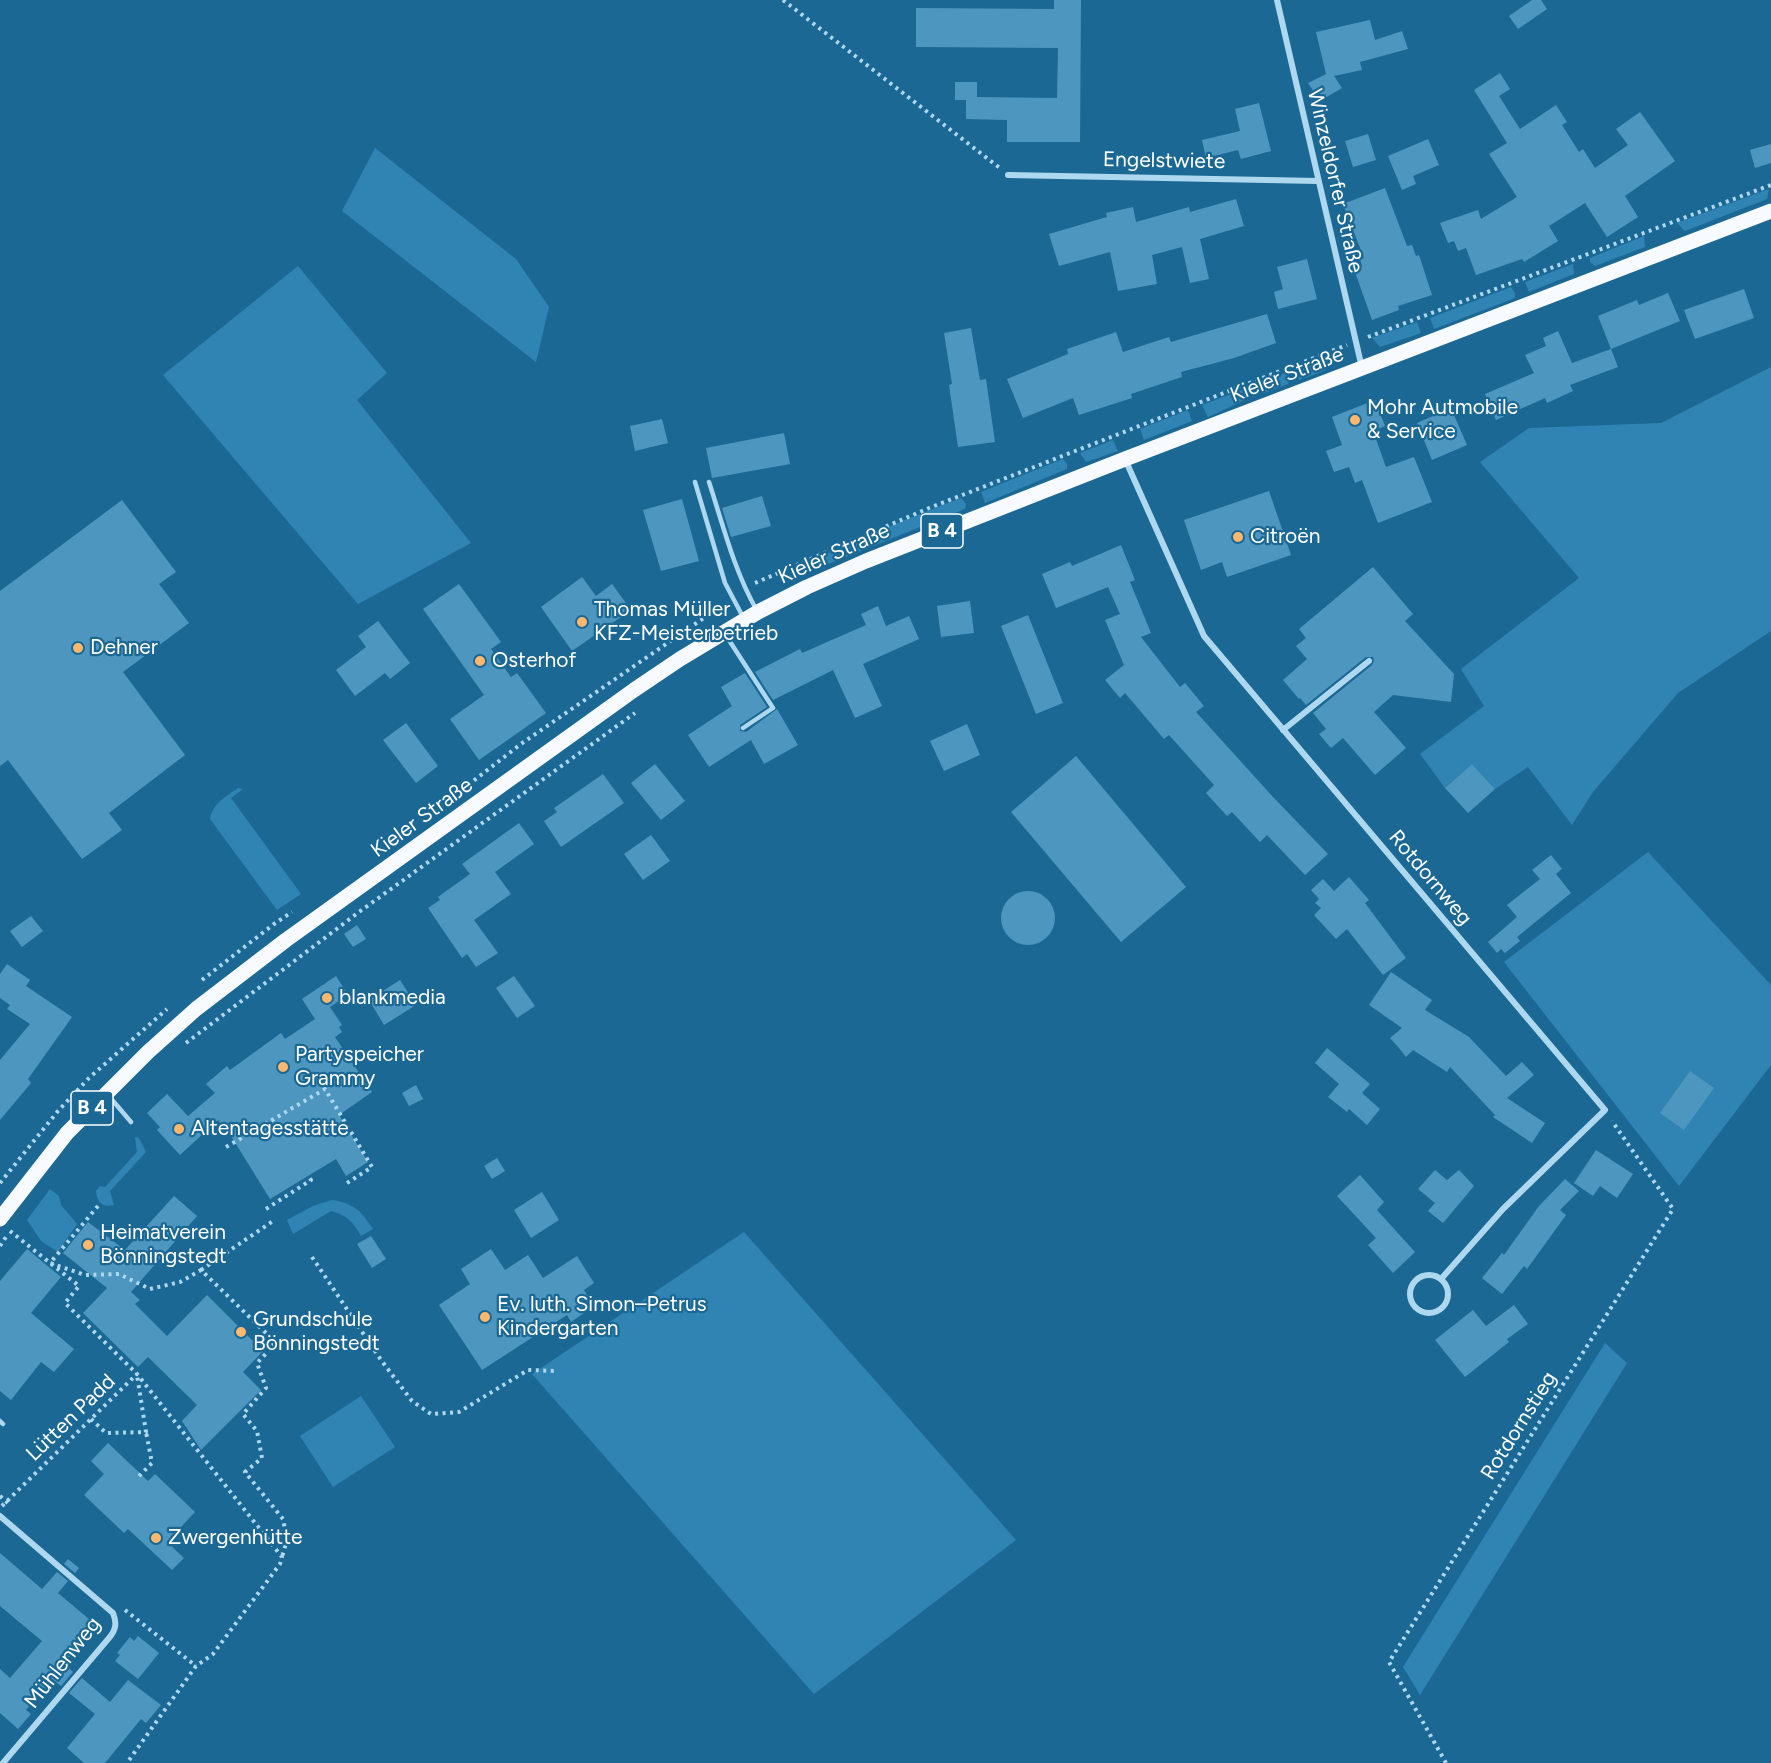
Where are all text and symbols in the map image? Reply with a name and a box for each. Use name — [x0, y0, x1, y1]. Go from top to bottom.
street label: Winzeldorfer Straße — [1302, 87, 1368, 275]
street label: Engelstwiete — [1103, 147, 1225, 175]
street label: Kieler Straße — [1227, 342, 1347, 408]
place label: Mohr Autmobile & Service — [1367, 395, 1518, 445]
marker: Mohr Autmobile & Service — [1348, 413, 1362, 427]
road number: B 4 — [921, 514, 963, 548]
street label: Kieler Straße — [774, 518, 894, 590]
place label: Citroën — [1250, 524, 1320, 550]
marker: Citroën — [1231, 530, 1245, 544]
place label: Thomas Müller KFZ-Meisterbetrieb — [594, 597, 778, 647]
marker: Thomas Müller KFZ-Meisterbetrieb — [575, 615, 589, 629]
place label: Dehner — [90, 635, 158, 661]
marker: Dehner — [71, 641, 85, 655]
place label: Osterhof — [492, 648, 576, 674]
marker: Osterhof — [473, 654, 487, 668]
street label: Kieler Straße — [366, 773, 478, 863]
street label: Rotdornweg — [1383, 825, 1477, 931]
place label: blankmedia — [339, 985, 446, 1011]
marker: blankmedia — [320, 991, 334, 1005]
place label: Partyspeicher Grammy — [295, 1042, 424, 1092]
marker: Partyspeicher Grammy — [276, 1060, 290, 1074]
road number: B 4 — [71, 1091, 113, 1125]
place label: Altentagesstätte — [191, 1116, 349, 1142]
marker: Altentagesstätte — [172, 1122, 186, 1136]
place label: Heimatverein Bönningstedt — [100, 1220, 227, 1270]
marker: Heimatverein Bönningstedt — [81, 1238, 95, 1252]
place label: Ev. luth. Simon–Petrus Kindergarten — [497, 1292, 706, 1342]
place label: Grundschule Bönningstedt — [253, 1307, 380, 1357]
marker: Ev. luth. Simon–Petrus Kindergarten — [478, 1310, 492, 1324]
marker: Grundschule Bönningstedt — [234, 1325, 248, 1339]
street label: Rotdornstieg — [1476, 1367, 1562, 1485]
street label: Lütten Padd — [21, 1369, 121, 1467]
place label: Zwergenhütte — [168, 1525, 302, 1551]
marker: Zwergenhütte — [149, 1531, 163, 1545]
street label: Mühlenweg — [20, 1612, 106, 1714]

